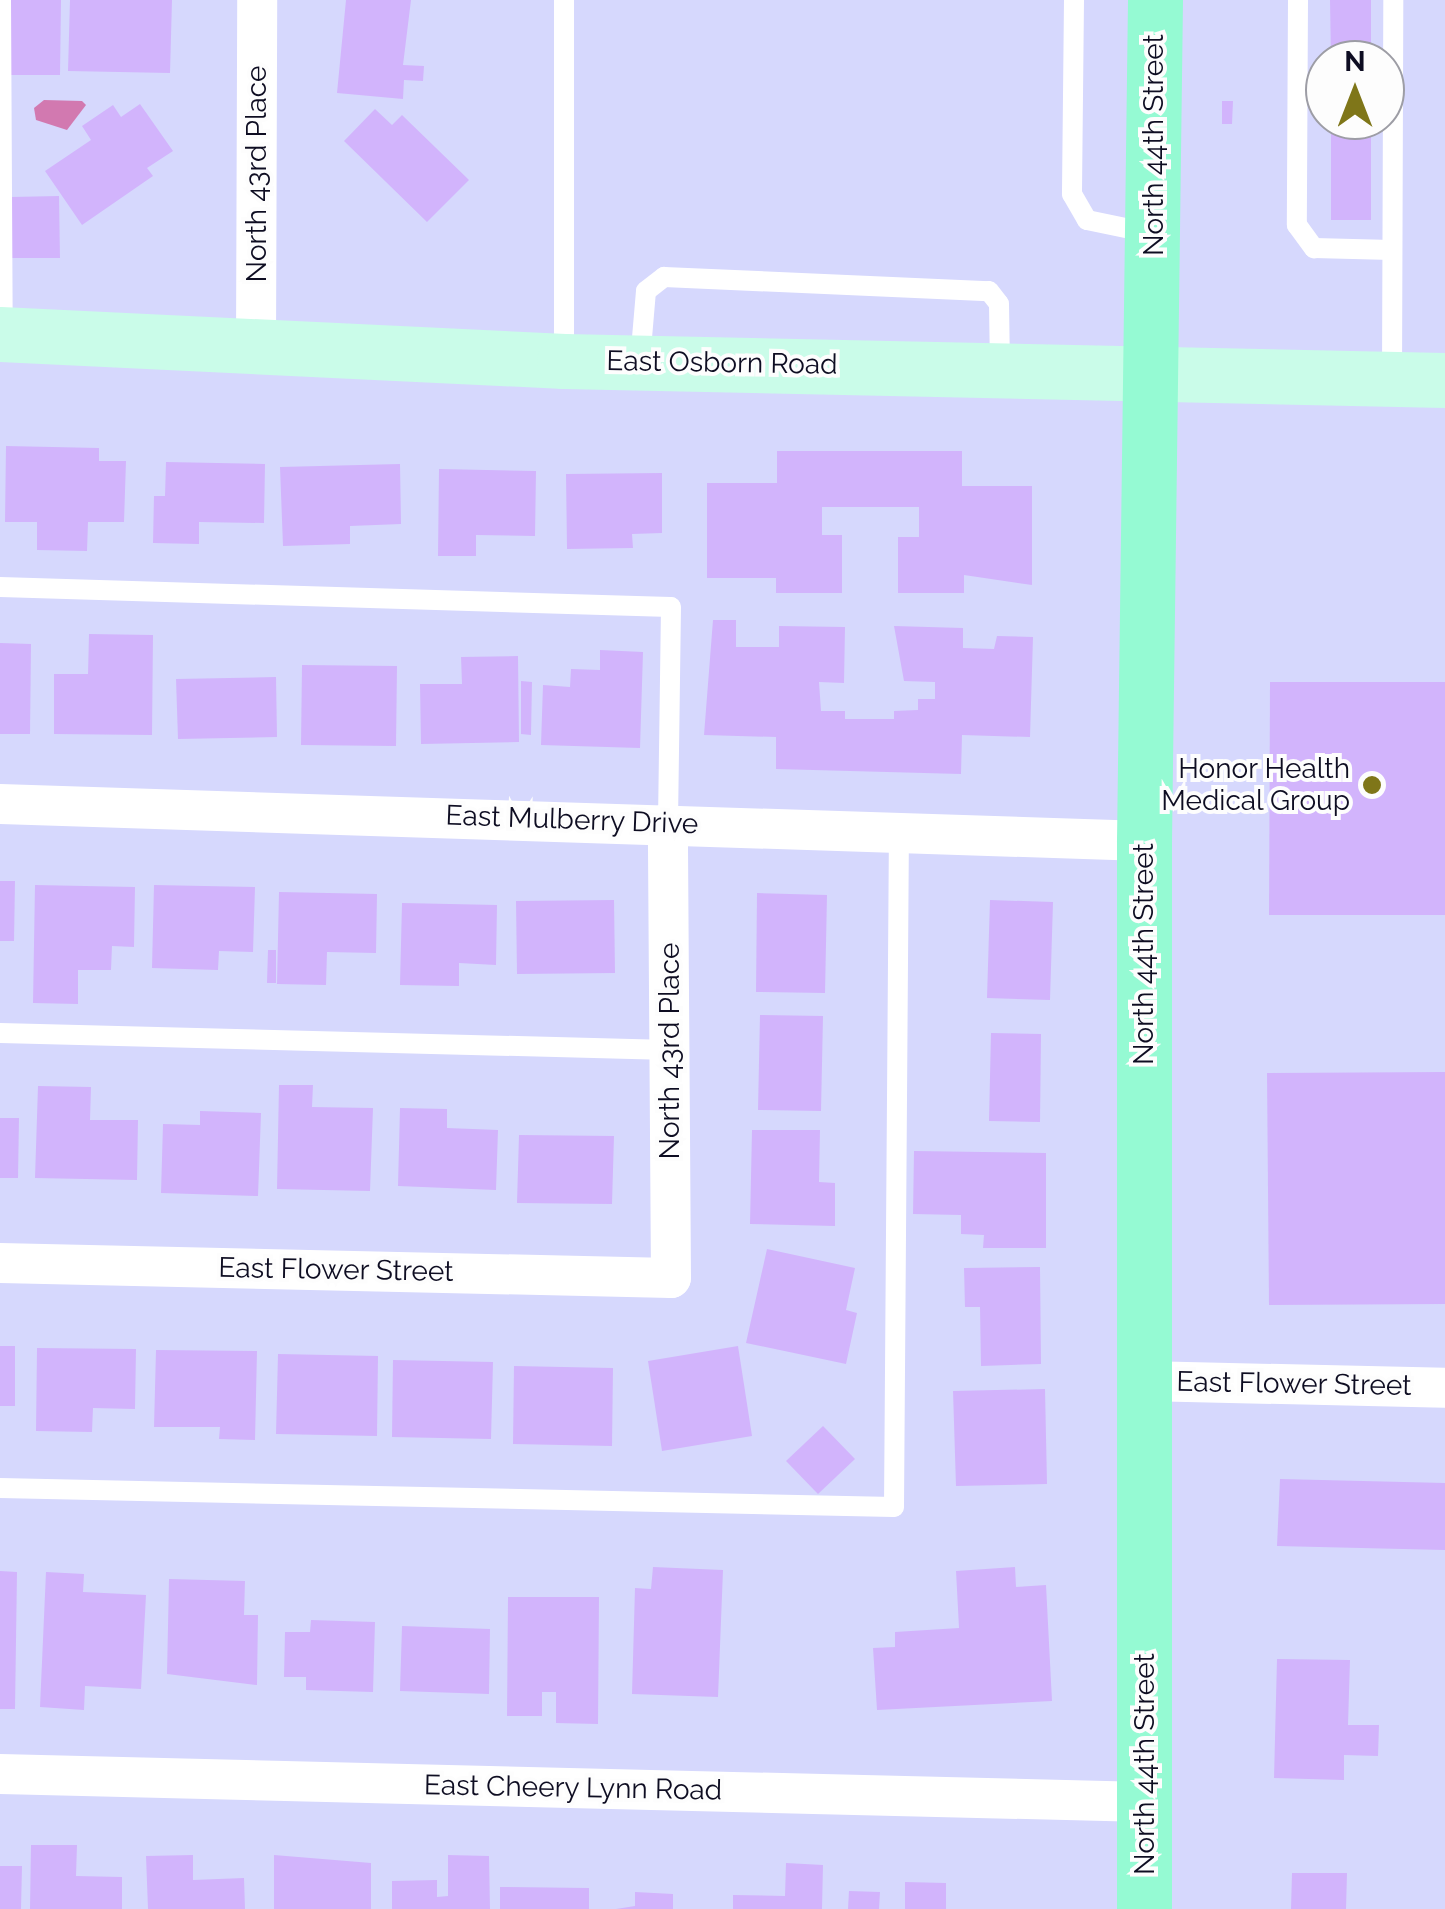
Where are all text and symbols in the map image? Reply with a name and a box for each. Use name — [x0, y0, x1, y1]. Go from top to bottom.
street label: North 44th Street — [1137, 34, 1171, 256]
north arrow — [1305, 40, 1405, 140]
text: N — [1344, 45, 1366, 78]
street label: North 43rd Place — [240, 66, 274, 282]
street label: East Osborn Road — [606, 344, 838, 382]
place label: Honor Health Medical Group — [1160, 752, 1350, 818]
marker: Honor Health Medical Group — [1359, 772, 1385, 798]
street label: East Mulberry Drive — [445, 799, 699, 841]
street label: North 44th Street — [1127, 843, 1161, 1065]
street label: North 43rd Place — [653, 943, 687, 1159]
street label: East Flower Street — [218, 1251, 454, 1289]
street label: East Flower Street — [1176, 1365, 1412, 1403]
street label: North 44th Street — [1128, 1653, 1162, 1875]
street label: East Cheery Lynn Road — [423, 1769, 723, 1807]

